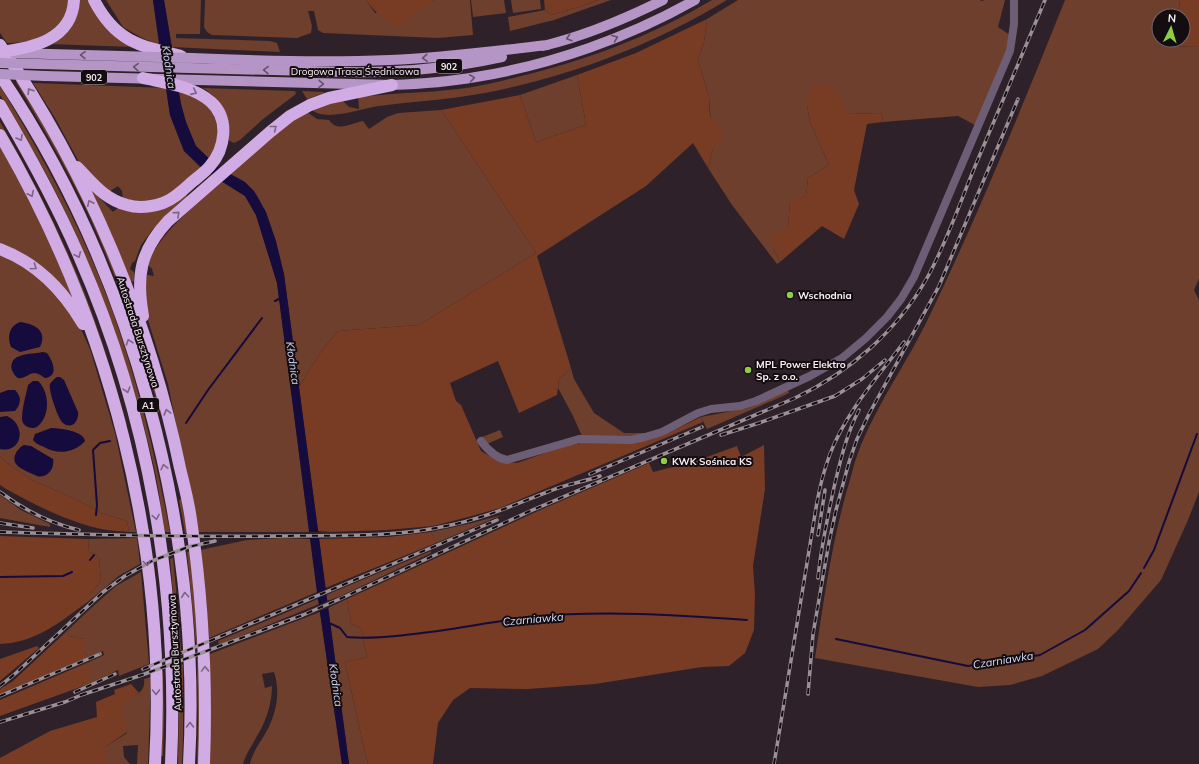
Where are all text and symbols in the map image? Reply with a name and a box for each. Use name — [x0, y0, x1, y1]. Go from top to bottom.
north arrow — [1151, 8, 1191, 48]
text: N — [1167, 11, 1177, 25]
one-way arrow — [566, 33, 573, 42]
one-way arrow — [611, 34, 618, 42]
water label: Kłodnica — [159, 44, 179, 90]
one-way arrow — [80, 51, 86, 59]
one-way arrow — [422, 54, 429, 63]
road number: 902 — [436, 59, 462, 73]
one-way arrow — [133, 63, 139, 71]
street label: Drogowa Trasa Średnicowa — [291, 65, 419, 78]
one-way arrow — [263, 66, 269, 75]
road number: 902 — [81, 70, 107, 84]
one-way arrow — [469, 74, 476, 83]
one-way arrow — [318, 80, 324, 88]
one-way arrow — [190, 87, 197, 95]
one-way arrow — [27, 88, 34, 95]
one-way arrow — [270, 126, 277, 133]
one-way arrow — [15, 134, 22, 142]
one-way arrow — [27, 190, 34, 197]
one-way arrow — [87, 200, 95, 207]
one-way arrow — [172, 212, 179, 219]
one-way arrow — [74, 251, 82, 258]
one-way arrow — [30, 262, 37, 270]
street label: Autostrada Bursztynowa — [114, 275, 162, 389]
place label: Wschodnia — [798, 289, 852, 302]
marker: Wschodnia — [785, 290, 795, 300]
one-way arrow — [126, 338, 134, 345]
water label: Kłodnica — [283, 340, 303, 386]
place label: MPL Power Elektro Sp. z o.o. — [756, 358, 846, 383]
marker: MPL Power Elektro Sp. z o.o. — [743, 365, 753, 375]
one-way arrow — [122, 386, 131, 393]
road number: A1 — [137, 398, 159, 412]
one-way arrow — [163, 409, 172, 416]
place label: KWK Sośnica KS — [672, 455, 752, 468]
marker: KWK Sośnica KS — [659, 456, 669, 466]
one-way arrow — [161, 464, 169, 470]
one-way arrow — [151, 513, 160, 520]
one-way arrow — [142, 560, 151, 566]
one-way arrow — [181, 592, 190, 598]
street label: Autostrada Bursztynowa — [165, 595, 185, 711]
water label: Czarniawka — [502, 609, 564, 629]
water label: Czarniawka — [972, 648, 1035, 672]
water label: Kłodnica — [326, 662, 346, 708]
one-way arrow — [201, 666, 209, 672]
one-way arrow — [152, 689, 160, 695]
one-way arrow — [186, 722, 194, 728]

